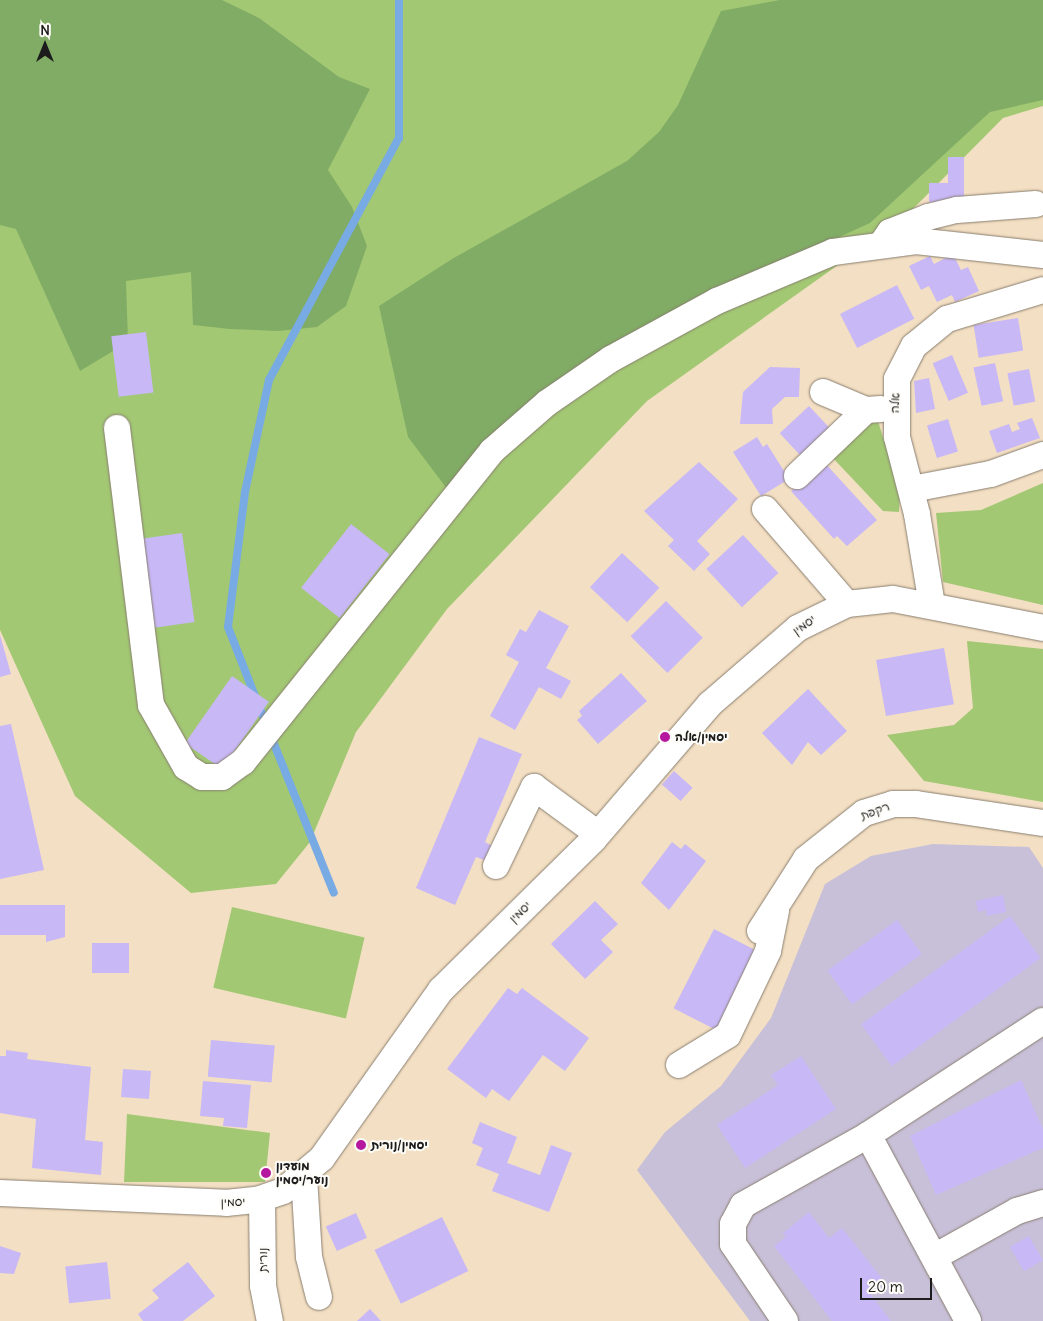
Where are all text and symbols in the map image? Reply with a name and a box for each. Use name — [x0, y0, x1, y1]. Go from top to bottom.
north arrow — [20, 20, 70, 70]
text: N — [40, 21, 50, 39]
street label: אלה — [887, 392, 903, 414]
street label: יסמין — [790, 612, 818, 638]
place label: יסמין/אלה — [675, 730, 727, 744]
marker: יסמין/אלה — [659, 731, 671, 743]
street label: רקפת — [859, 799, 891, 823]
street label: יסמין — [506, 898, 534, 926]
place label: יסמין/נורית — [371, 1138, 428, 1152]
marker: יסמין/נורית — [355, 1139, 367, 1151]
place label: מועדון נוער/יסמין — [276, 1159, 328, 1187]
marker: מועדון נוער/יסמין — [260, 1167, 272, 1179]
street label: יסמין — [220, 1194, 246, 1210]
street label: נורית — [256, 1248, 270, 1272]
scale bar — [863, 1268, 936, 1300]
text: 20 m — [868, 1277, 903, 1296]

